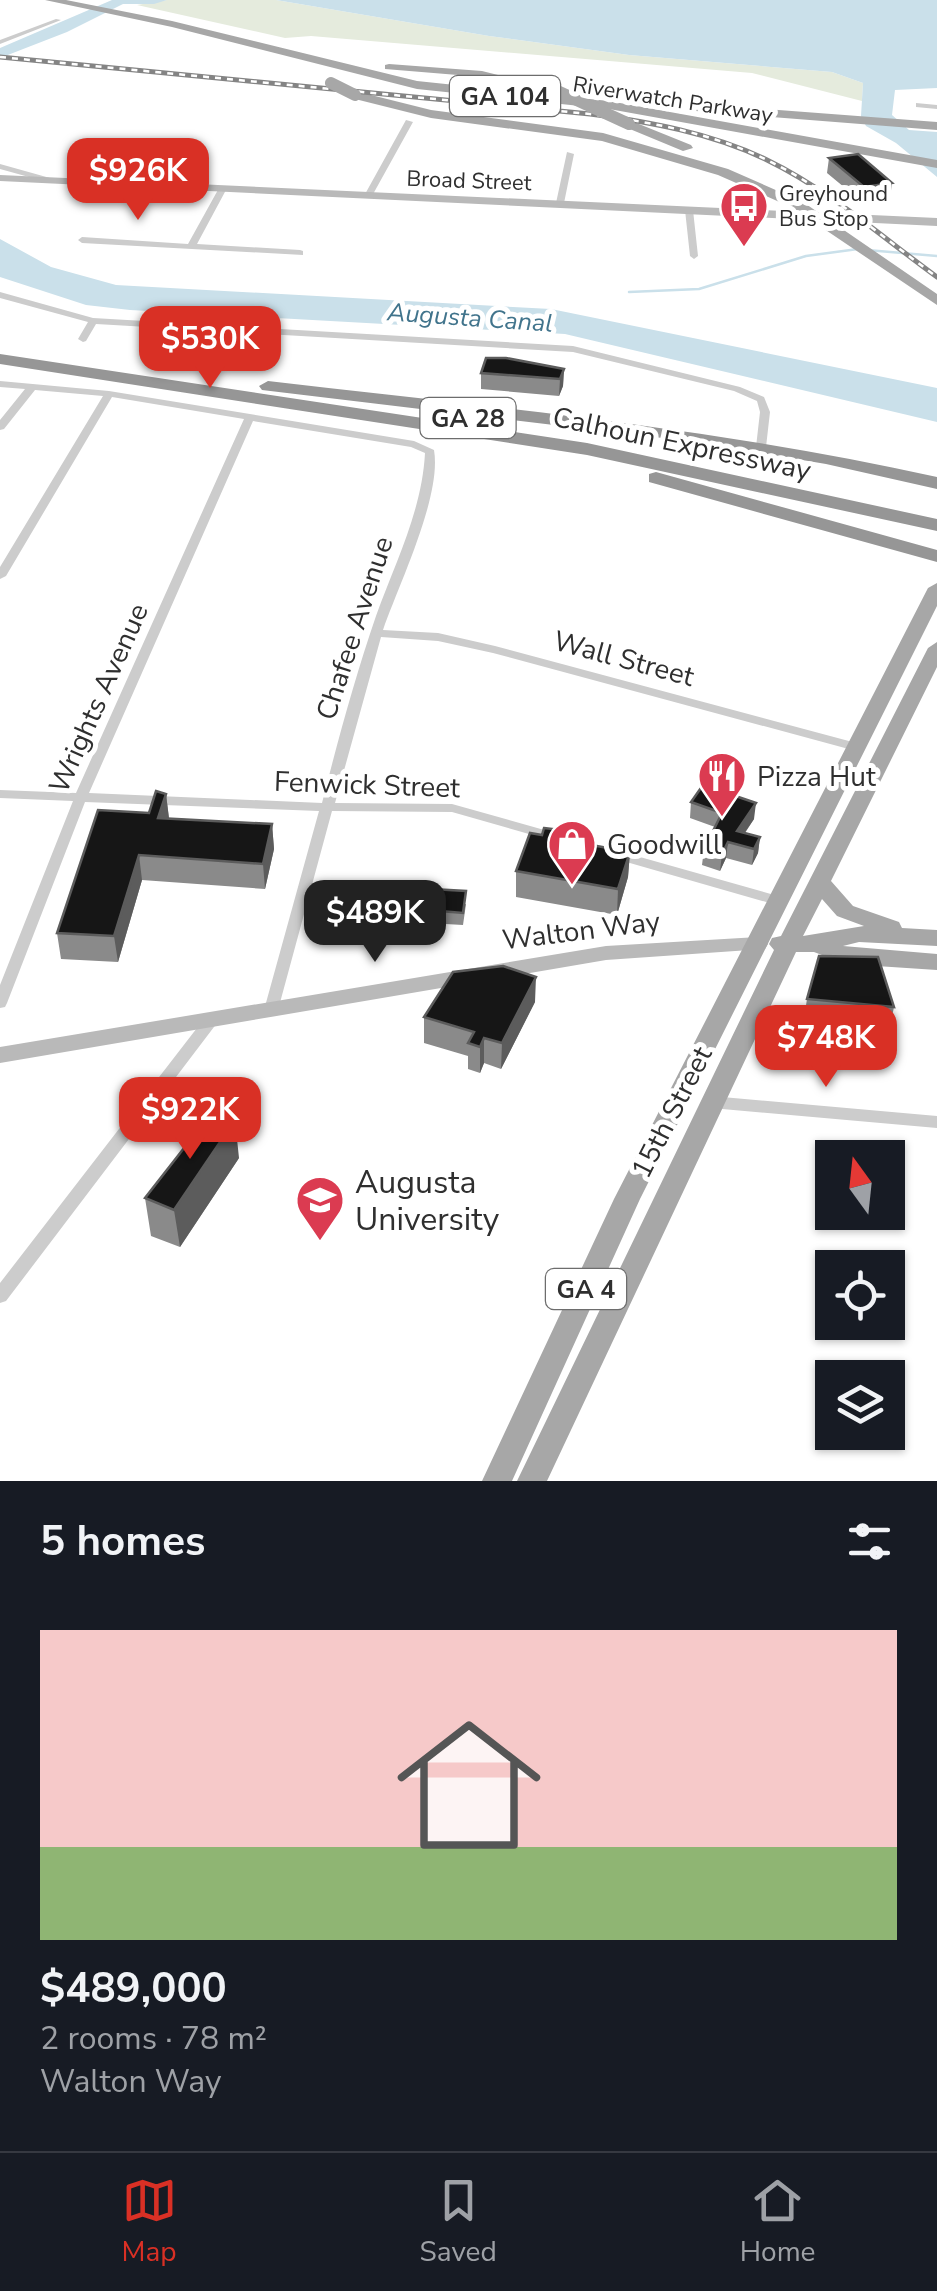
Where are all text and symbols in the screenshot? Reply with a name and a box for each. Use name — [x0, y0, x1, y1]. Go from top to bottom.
street label: Riverwatch Parkway — [571, 69, 776, 131]
road number: GA 104 — [450, 76, 560, 116]
pin: $926K — [68, 138, 208, 223]
text: $926K — [89, 149, 187, 192]
street label: Broad Street — [406, 164, 532, 198]
place label: Greyhound Bus Stop — [779, 179, 888, 234]
bus stop icon: Greyhound Bus Stop — [718, 180, 770, 248]
water label: Augusta Canal — [385, 295, 554, 341]
pin: $530K — [140, 306, 280, 391]
text: $530K — [161, 317, 259, 360]
road number: GA 28 — [420, 398, 516, 438]
street label: Calhoun Expressway — [549, 398, 815, 490]
street label: Chafee Avenue — [307, 532, 403, 725]
street label: Wrights Avenue — [40, 598, 158, 799]
street label: Wall Street — [549, 622, 699, 696]
restaurant icon: Pizza Hut — [696, 750, 748, 818]
place label: Pizza Hut — [757, 758, 876, 796]
street label: Fenwick Street — [273, 763, 461, 807]
shop icon: Goodwill — [546, 818, 598, 886]
place label: Goodwill — [607, 826, 722, 864]
pin: $489K — [305, 880, 445, 965]
text: $489K — [326, 891, 424, 934]
street label: Walton Way — [500, 902, 663, 960]
pin: $748K — [756, 1005, 896, 1090]
text: $748K — [777, 1016, 875, 1059]
street label: 15th Street — [623, 1040, 721, 1185]
pin: $922K — [120, 1077, 260, 1162]
text: $922K — [141, 1088, 239, 1131]
north arrow — [815, 1140, 905, 1230]
map controls — [815, 1140, 905, 1450]
place label: Augusta University — [355, 1161, 500, 1241]
school or university icon: Augusta University — [294, 1174, 346, 1242]
button: locate — [815, 1250, 905, 1340]
road number: GA 4 — [546, 1269, 626, 1309]
button: layers — [815, 1360, 905, 1450]
text: 5 homes — [40, 1513, 205, 1570]
icon: filters — [842, 1514, 897, 1569]
icon: home — [379, 1695, 559, 1875]
text: $489,000 — [40, 1960, 227, 2017]
text: 2 rooms · 78 m² — [40, 2017, 267, 2060]
text: Walton Way — [40, 2060, 221, 2103]
tab: Map — [121, 2173, 177, 2271]
tab: Saved — [419, 2173, 497, 2271]
tab: Home — [740, 2173, 816, 2271]

